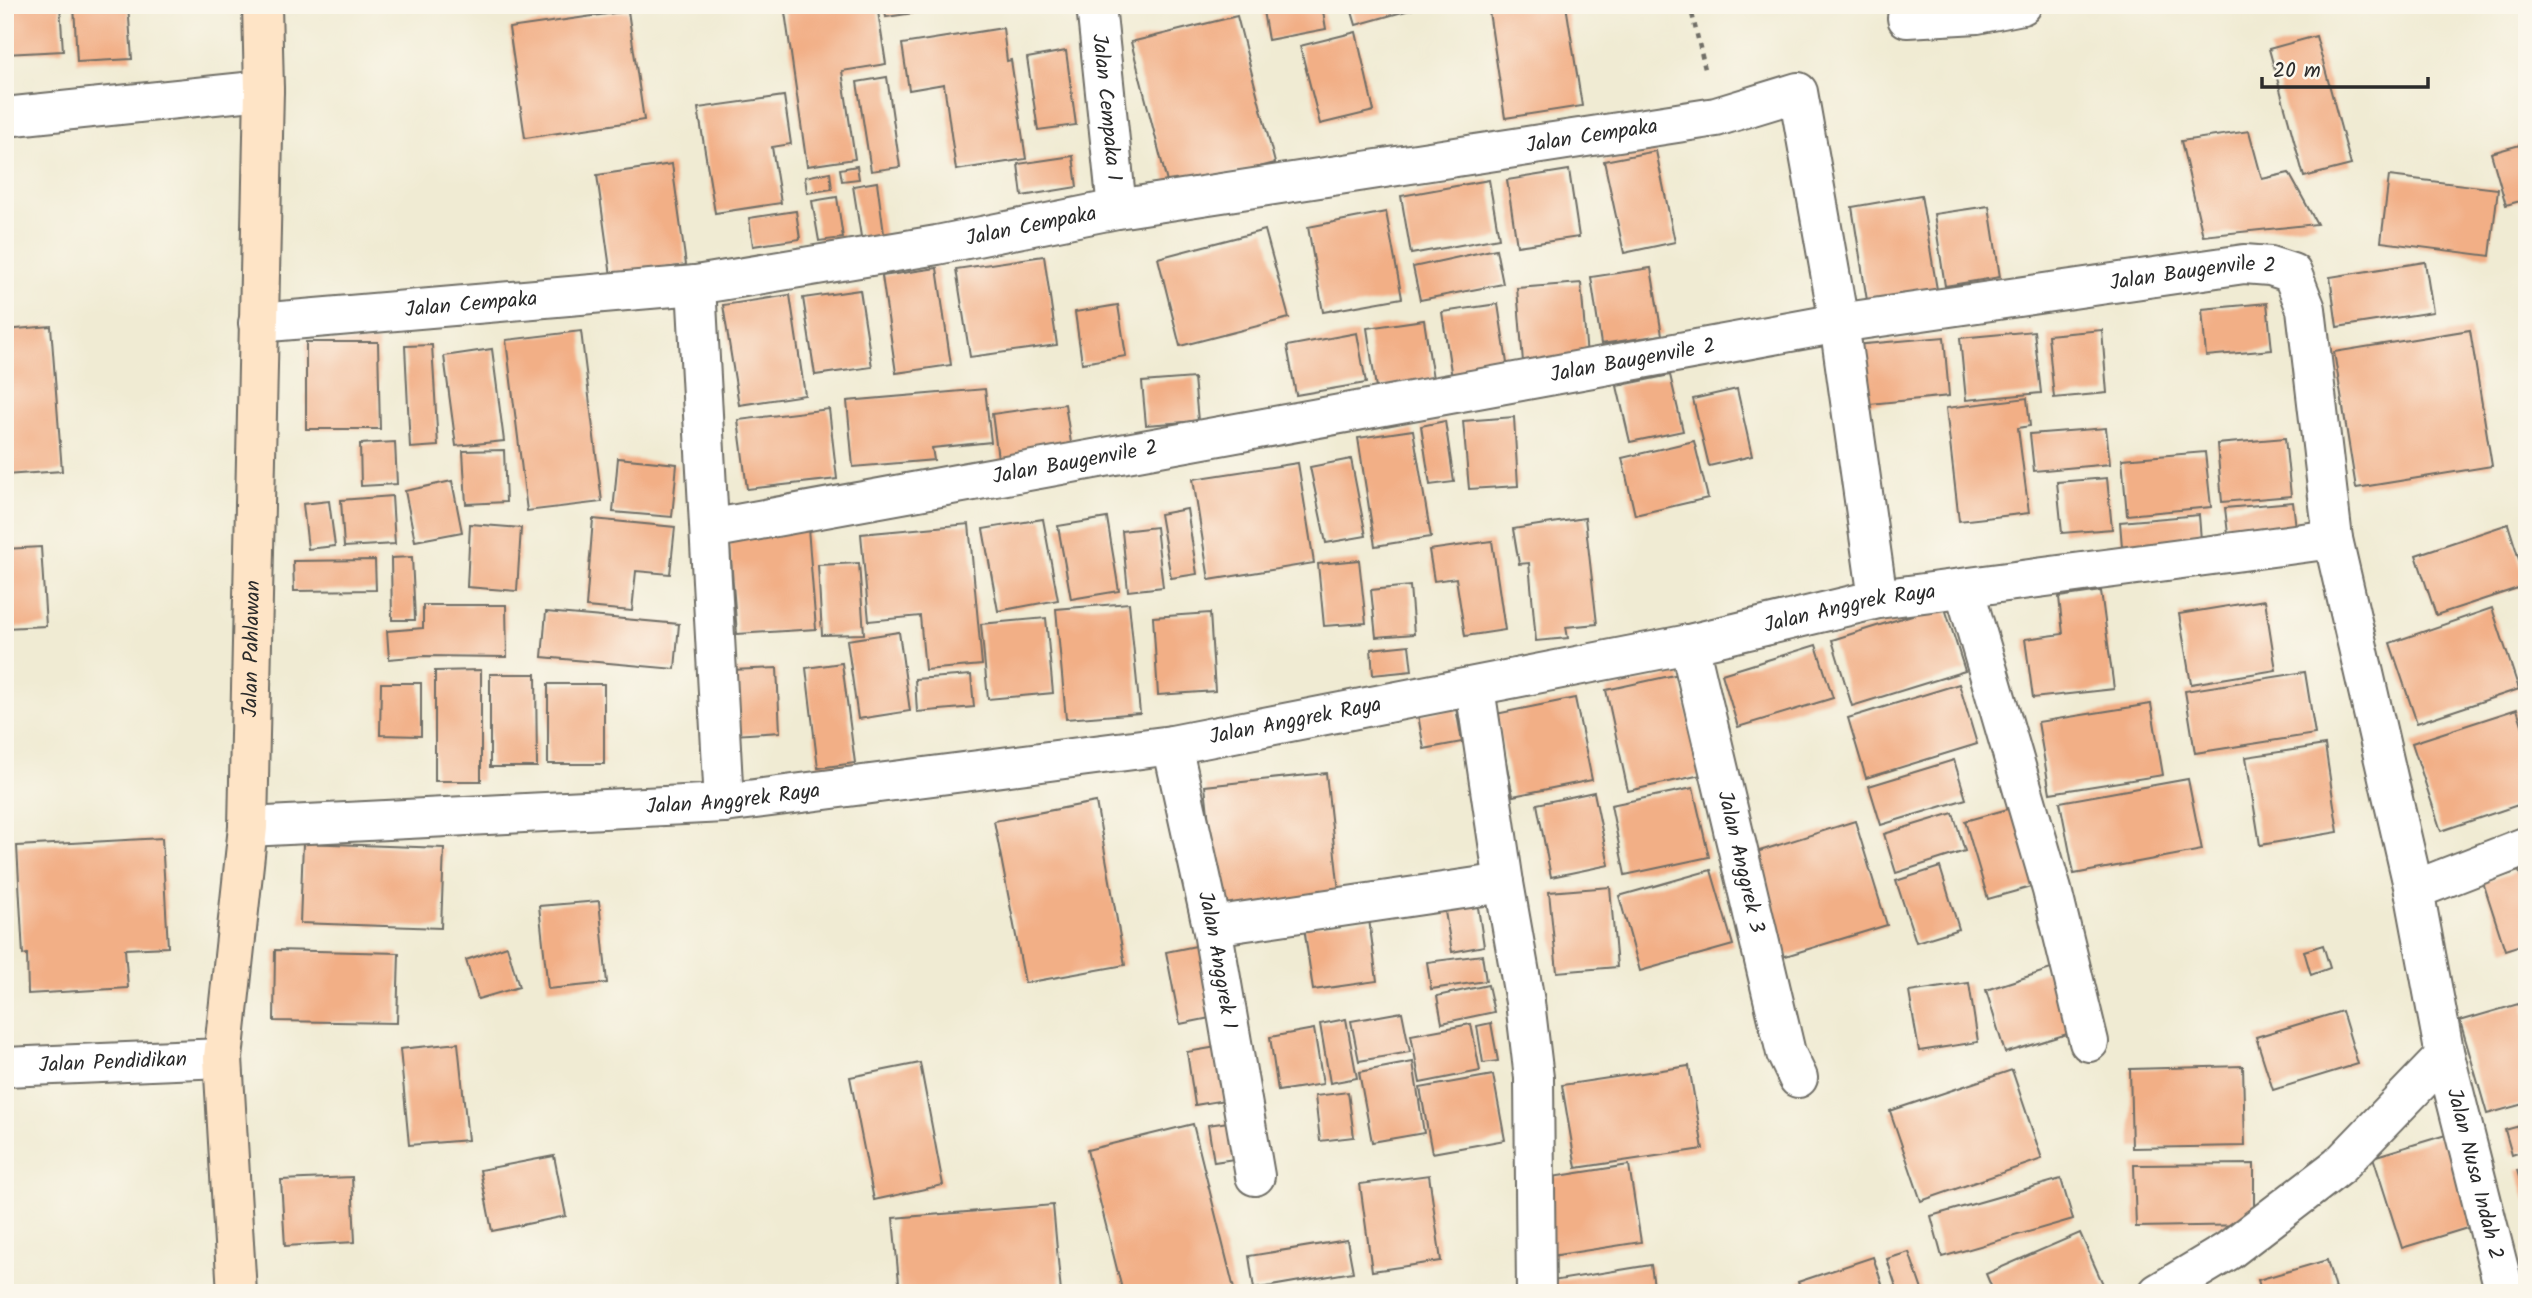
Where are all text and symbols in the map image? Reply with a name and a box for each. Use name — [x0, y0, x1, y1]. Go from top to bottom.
street label: Jalan Cempaka 1 — [1083, 32, 1131, 183]
scale bar — [2262, 46, 2429, 90]
text: 20 m — [2273, 55, 2321, 88]
street label: Jalan Cempaka — [1524, 110, 1660, 162]
street label: Jalan Cempaka — [963, 197, 1099, 255]
street label: Jalan Baugenvile 2 — [2107, 247, 2277, 300]
street label: Jalan Cempaka — [404, 282, 539, 327]
street label: Jalan Baugenvile 2 — [1547, 329, 1718, 392]
street label: Jalan Baugenvile 2 — [990, 431, 1160, 494]
street label: Jalan Anggrek Raya — [1761, 575, 1938, 642]
street label: Jalan Pahlawan — [234, 580, 270, 718]
street label: Jalan Anggrek Raya — [1206, 688, 1384, 754]
street label: Jalan Anggrek Raya — [645, 774, 822, 823]
street label: Jalan Anggrek 3 — [1708, 788, 1773, 936]
street label: Jalan Anggrek 1 — [1188, 888, 1246, 1032]
street label: Jalan Pendidikan — [38, 1043, 188, 1082]
street label: Jalan Nusa Indah 2 — [2437, 1085, 2512, 1263]

